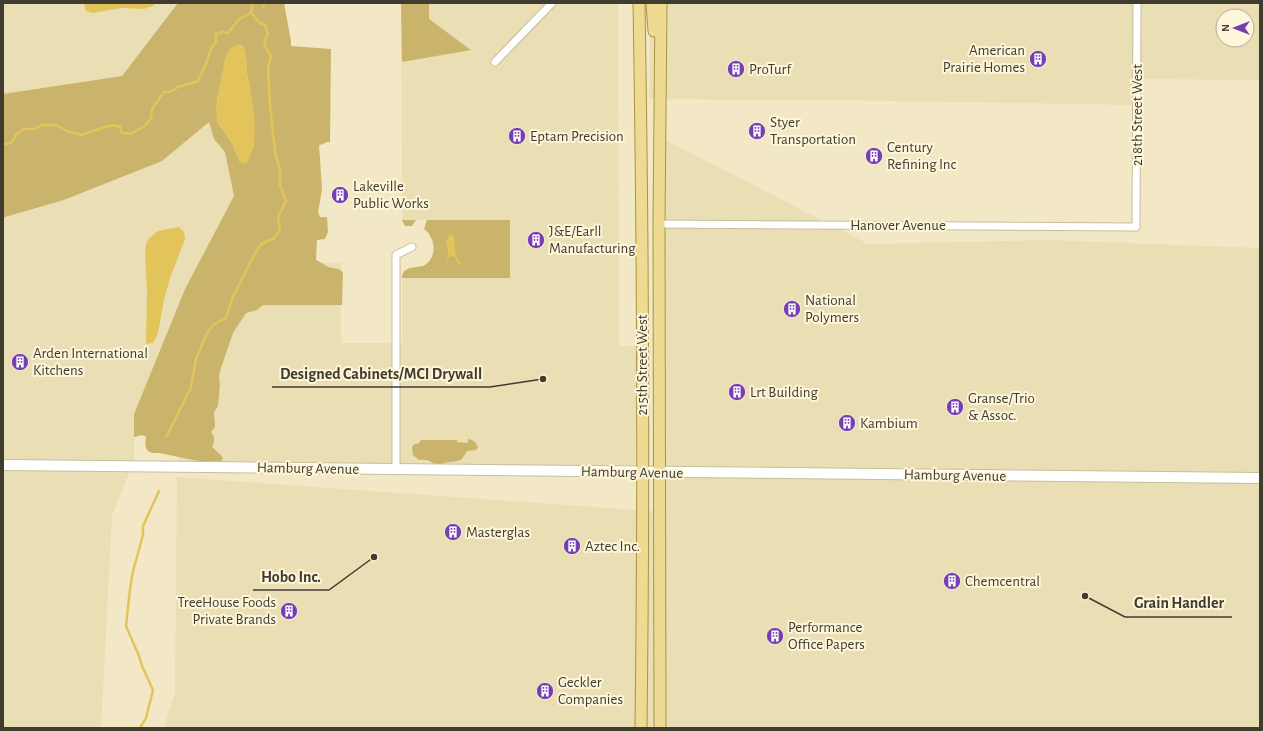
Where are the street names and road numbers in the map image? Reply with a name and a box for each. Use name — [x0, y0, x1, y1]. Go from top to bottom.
street label: 218th Street West — [1130, 64, 1145, 166]
street label: Hanover Avenue — [850, 218, 946, 233]
street label: 215th Street West — [635, 314, 650, 416]
street label: Hamburg Avenue — [257, 460, 359, 477]
street label: Hamburg Avenue — [581, 464, 683, 481]
street label: Hamburg Avenue — [904, 467, 1006, 484]

